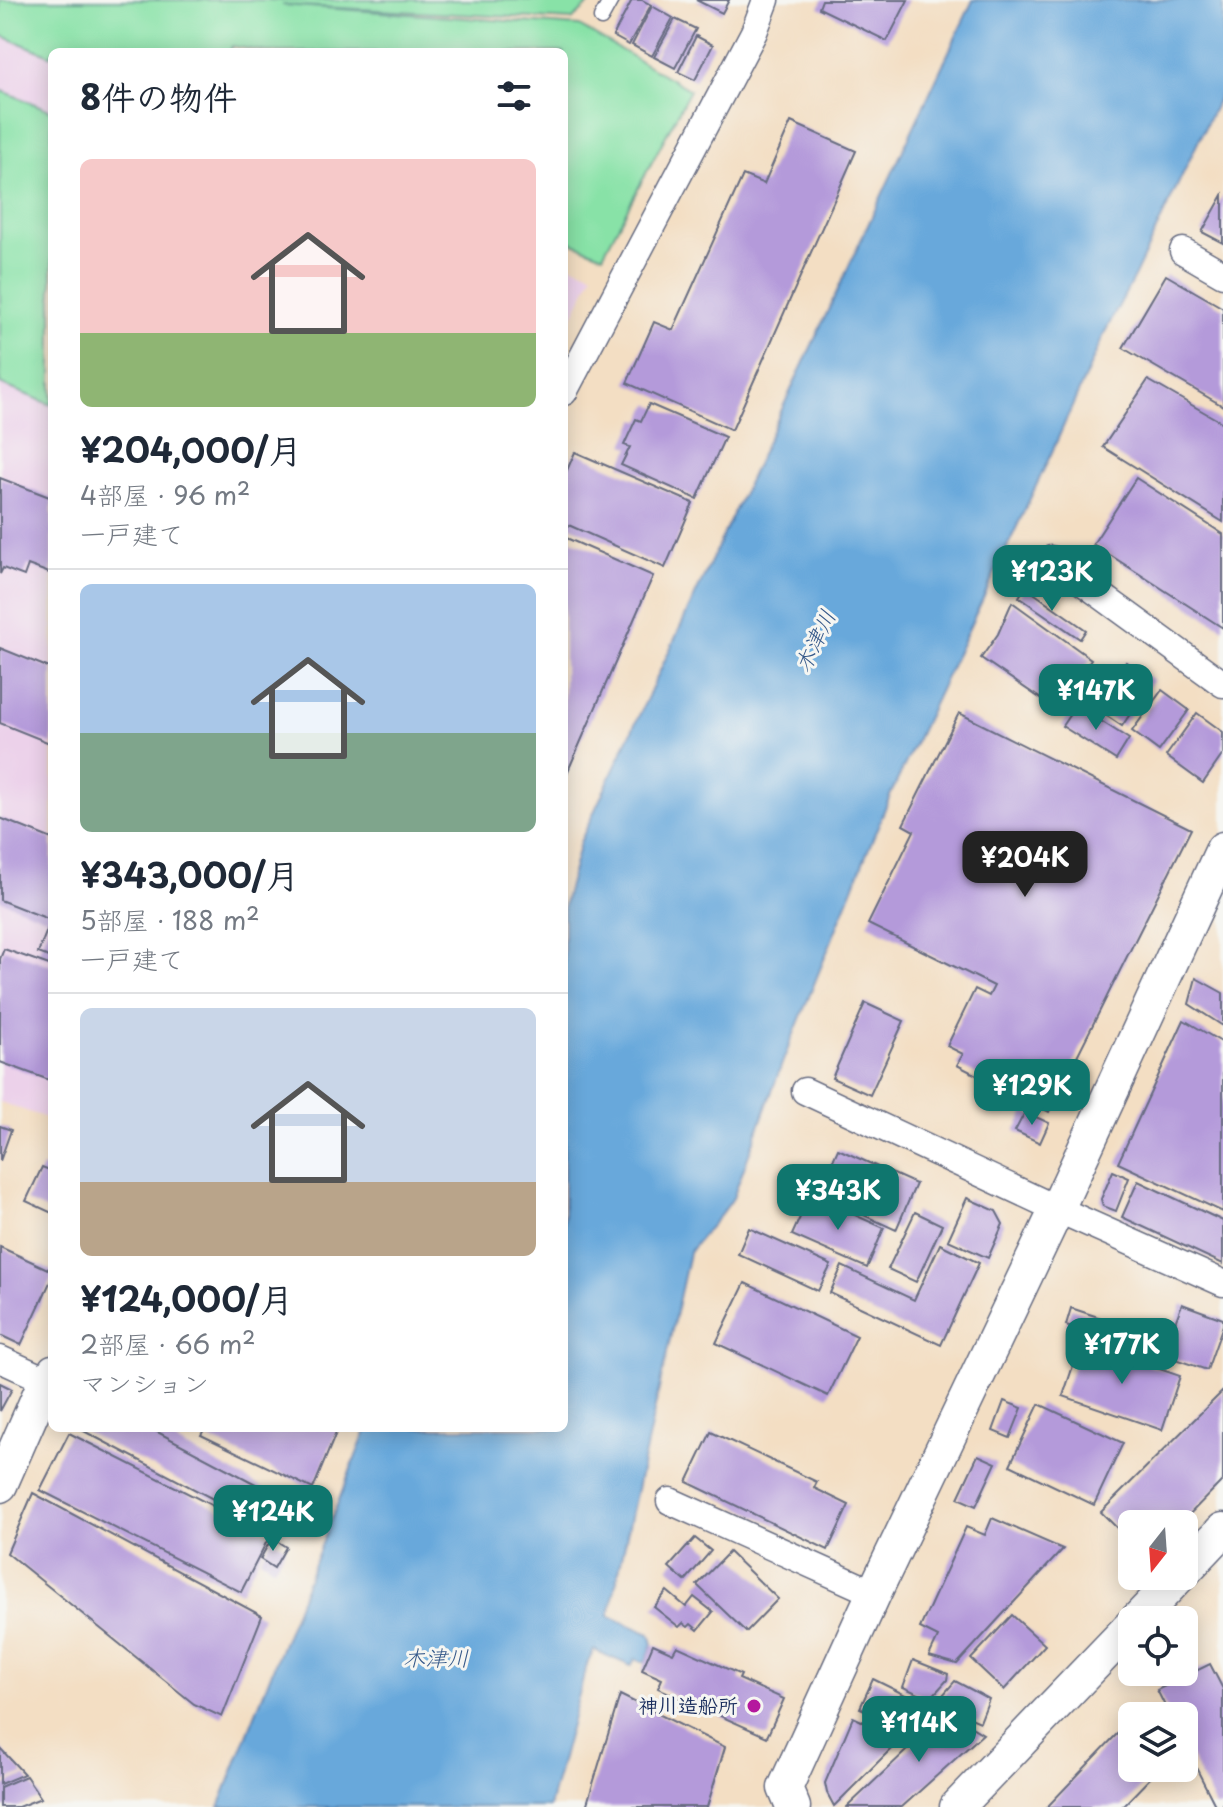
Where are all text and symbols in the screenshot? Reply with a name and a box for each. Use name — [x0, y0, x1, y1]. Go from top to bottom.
text: 8件の物件 — [80, 70, 237, 122]
icon: filters — [492, 74, 536, 118]
icon: home — [236, 211, 380, 355]
text: ¥204,000/月 — [80, 423, 302, 475]
text: 4部屋 · 96 m² — [80, 475, 250, 514]
text: 一戸建て — [80, 514, 184, 553]
pin: ¥123K — [996, 545, 1108, 613]
text: ¥123K — [1011, 551, 1093, 590]
water label: 木津川 — [785, 603, 843, 677]
icon: home — [236, 636, 380, 780]
pin: ¥147K — [1040, 664, 1152, 732]
text: ¥147K — [1057, 670, 1135, 709]
pin: ¥204K — [969, 831, 1081, 899]
text: ¥204K — [980, 837, 1070, 876]
text: ¥343,000/月 — [80, 848, 300, 900]
text: 5部屋 · 188 m² — [80, 900, 260, 939]
text: 一戸建て — [80, 939, 184, 978]
pin: ¥129K — [976, 1059, 1088, 1127]
icon: home — [236, 1060, 380, 1204]
text: ¥129K — [992, 1065, 1072, 1104]
pin: ¥343K — [782, 1164, 894, 1232]
text: ¥343K — [795, 1170, 881, 1209]
text: ¥124,000/月 — [80, 1272, 293, 1324]
pin: ¥177K — [1066, 1318, 1178, 1386]
text: 2部屋 · 66 m² — [80, 1324, 256, 1363]
text: ¥177K — [1084, 1324, 1160, 1363]
text: マンション — [80, 1363, 209, 1402]
pin: ¥124K — [217, 1485, 329, 1553]
text: ¥124K — [232, 1491, 314, 1530]
north arrow — [1118, 1510, 1198, 1590]
map controls — [1118, 1510, 1198, 1782]
button: locate — [1118, 1606, 1198, 1686]
water label: 木津川 — [403, 1640, 469, 1673]
place label: 神川造船所 — [638, 1690, 738, 1720]
pin: ¥114K — [863, 1696, 975, 1764]
marker: 神川造船所 — [745, 1697, 763, 1715]
text: ¥114K — [880, 1702, 958, 1741]
button: layers — [1118, 1702, 1198, 1782]

